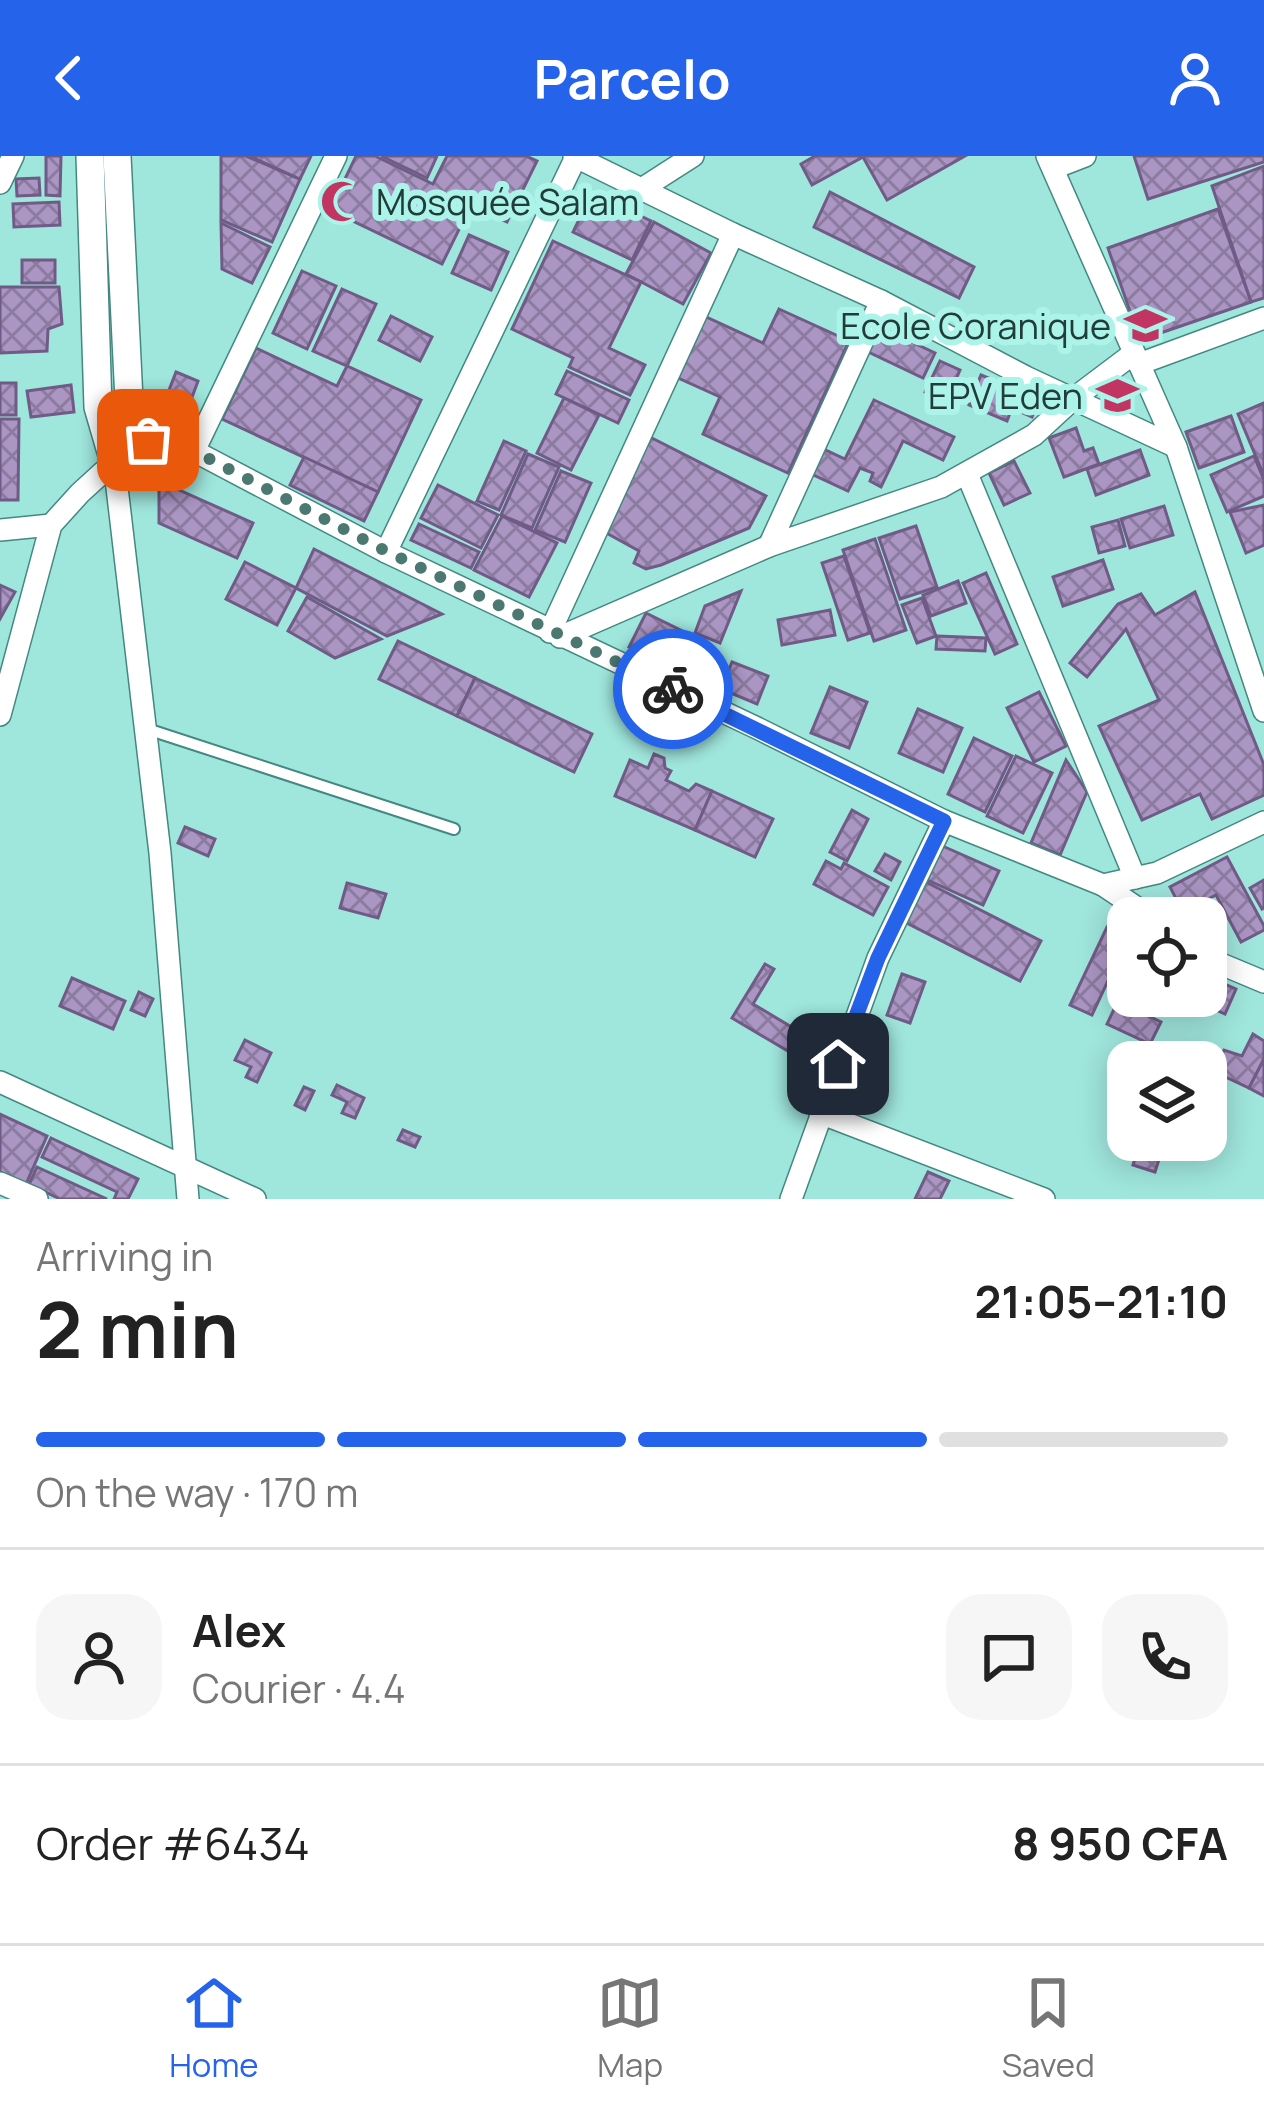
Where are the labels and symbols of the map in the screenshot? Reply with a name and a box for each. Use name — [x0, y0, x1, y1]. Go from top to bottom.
place label: Mosquée Salam — [376, 177, 639, 226]
mosque icon: Mosquée Salam — [319, 179, 365, 225]
place label: Ecole Coranique — [840, 301, 1111, 350]
school or university icon: Ecole Coranique — [1122, 303, 1168, 349]
place label: EPV Eden — [928, 371, 1083, 420]
school or university icon: EPV Eden — [1094, 373, 1140, 419]
pin — [97, 389, 199, 491]
courier — [613, 629, 733, 749]
pin — [787, 1013, 889, 1115]

